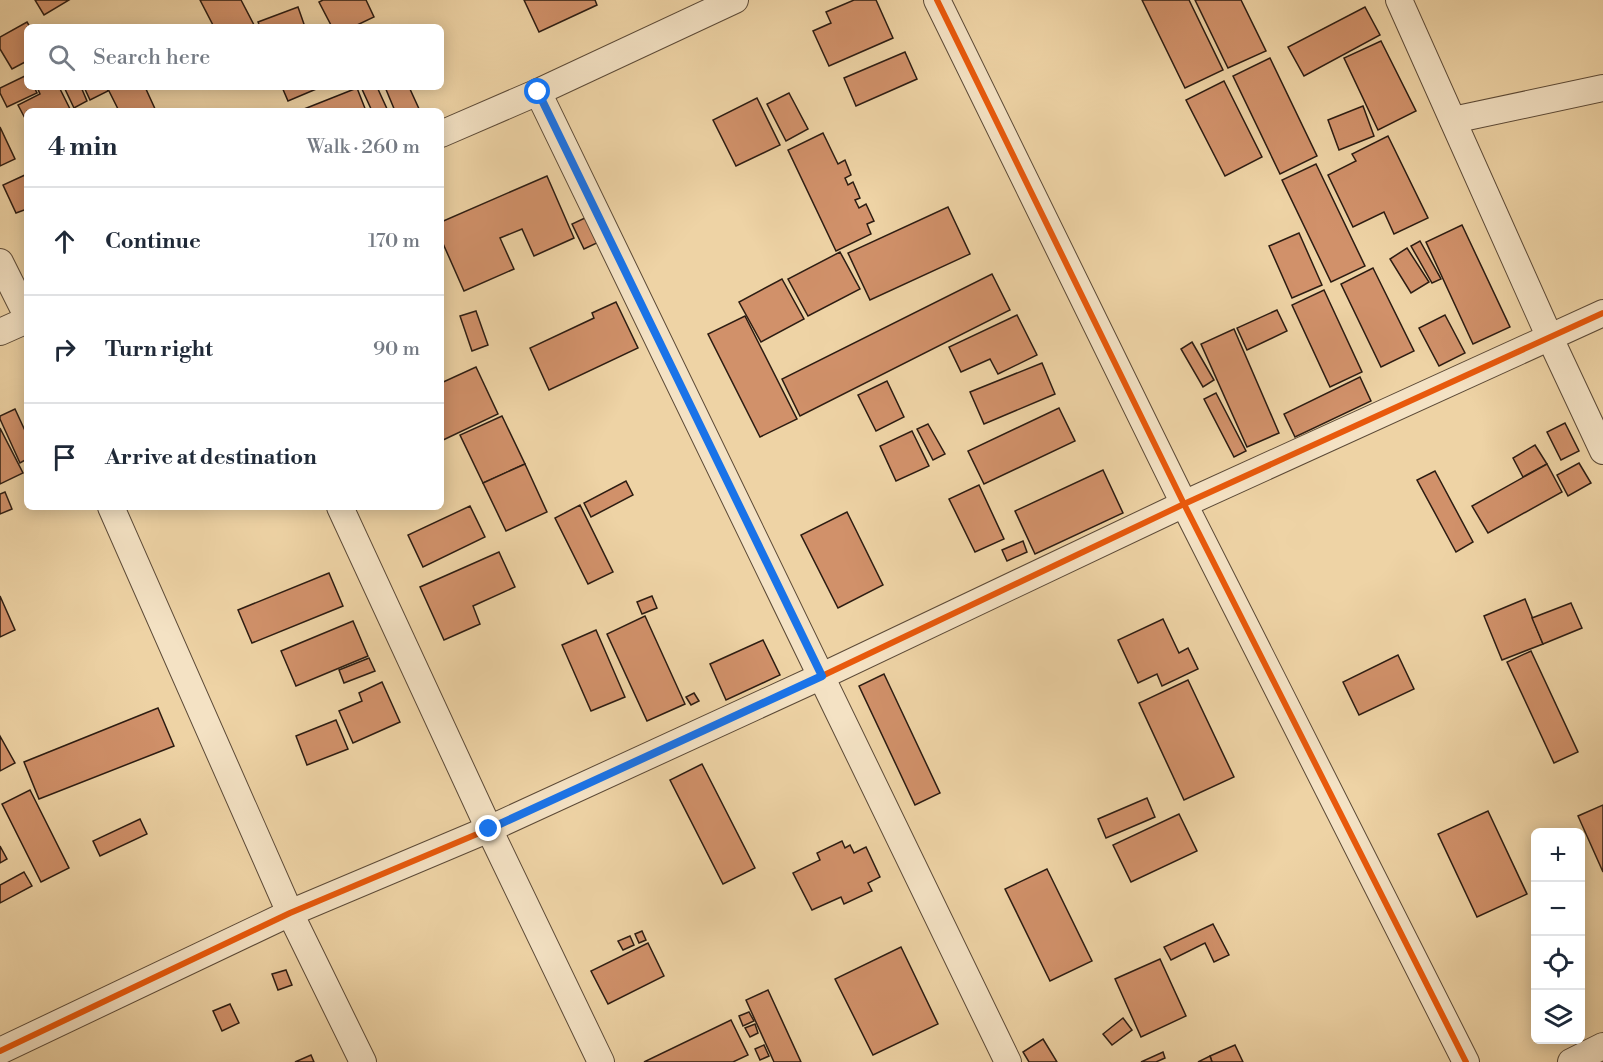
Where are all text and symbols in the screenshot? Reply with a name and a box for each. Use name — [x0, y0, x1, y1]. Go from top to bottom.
search box — [24, 24, 444, 90]
icon: search — [45, 41, 78, 74]
text: Search here — [93, 44, 210, 71]
route start — [524, 78, 550, 104]
text: 4 min — [48, 131, 118, 163]
text: Walk · 260 m — [307, 135, 420, 160]
icon: ahead — [48, 225, 81, 258]
text: Continue — [105, 228, 201, 255]
text: 170 m — [368, 229, 420, 254]
icon: right — [48, 333, 81, 366]
text: Turn right — [105, 336, 213, 363]
text: 90 m — [373, 337, 420, 362]
icon: arrive — [48, 441, 81, 474]
text: Arrive at destination — [105, 444, 317, 471]
route end — [475, 815, 501, 841]
map controls — [1531, 828, 1585, 1044]
button: + — [1531, 828, 1585, 882]
button: − — [1531, 882, 1585, 936]
button: locate — [1531, 936, 1585, 990]
button: layers — [1531, 990, 1585, 1044]

